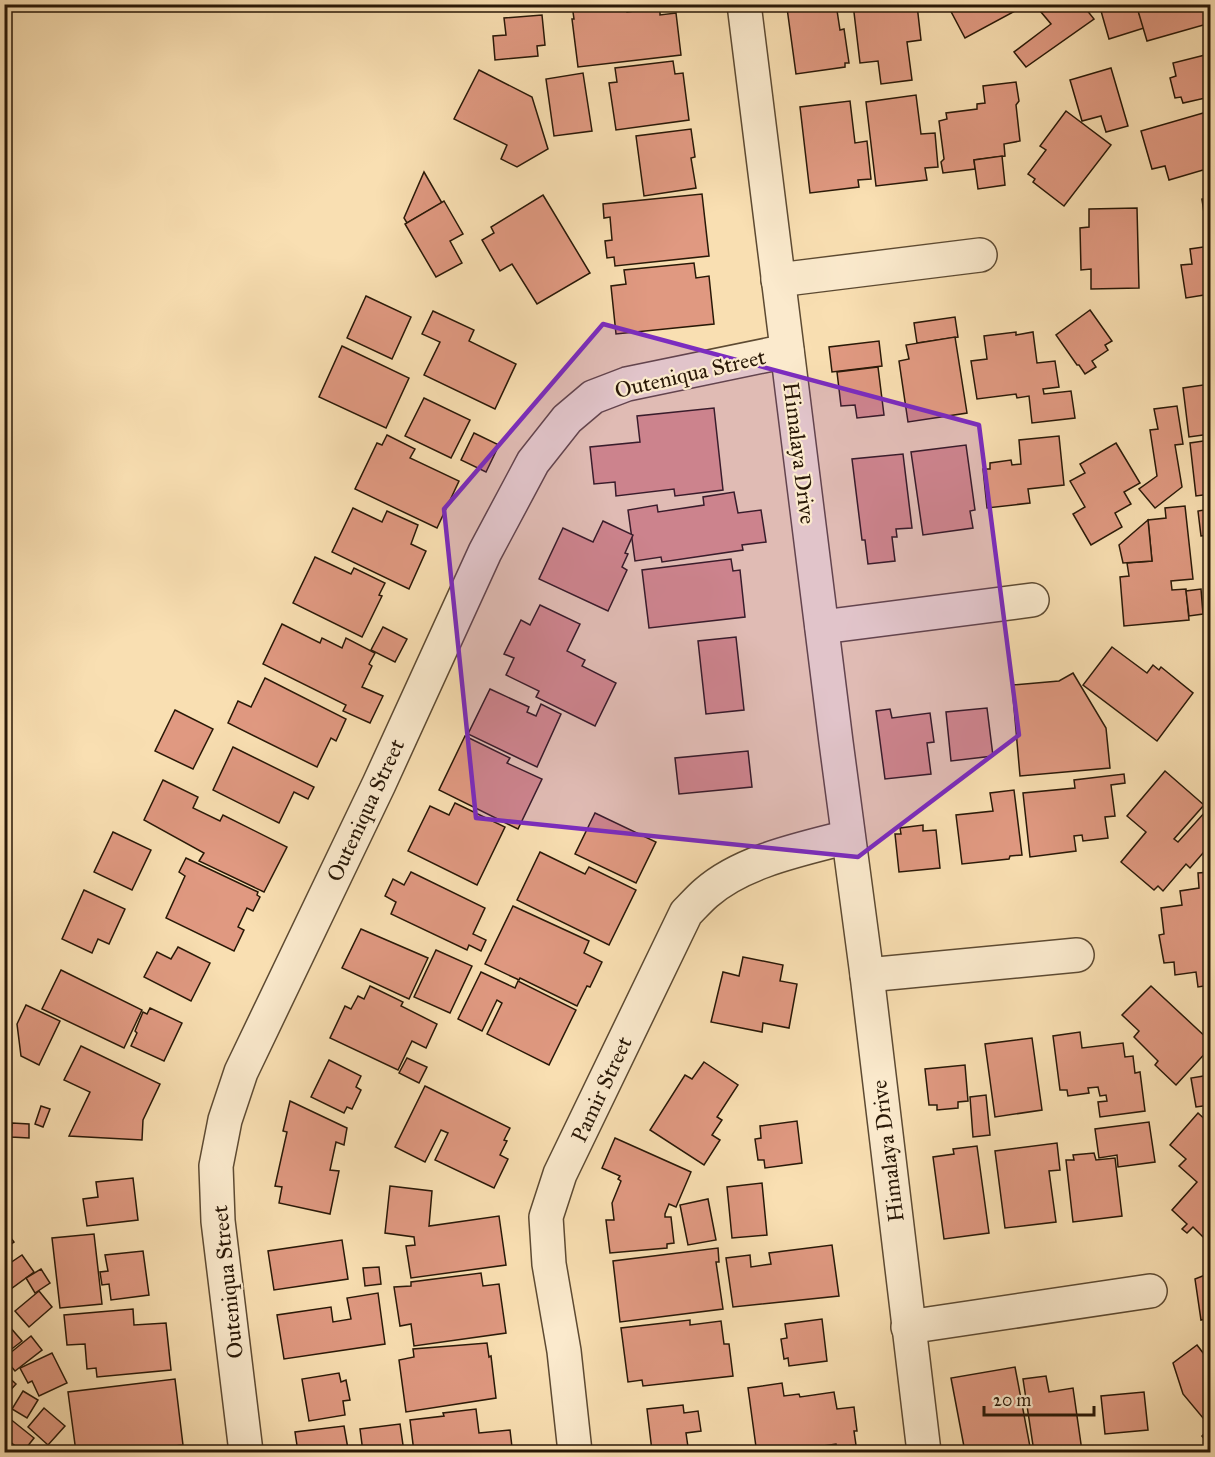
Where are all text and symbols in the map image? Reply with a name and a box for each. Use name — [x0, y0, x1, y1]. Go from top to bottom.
street label: Outeniqua Street — [612, 343, 768, 404]
street label: Himalaya Drive — [777, 380, 822, 526]
street label: Outeniqua Street — [321, 734, 410, 886]
street label: Pamir Street — [565, 1032, 638, 1146]
street label: Himalaya Drive — [865, 1078, 910, 1224]
street label: Outeniqua Street — [206, 1204, 249, 1360]
scale bar — [984, 1379, 1094, 1417]
text: 20 m — [993, 1389, 1031, 1411]

